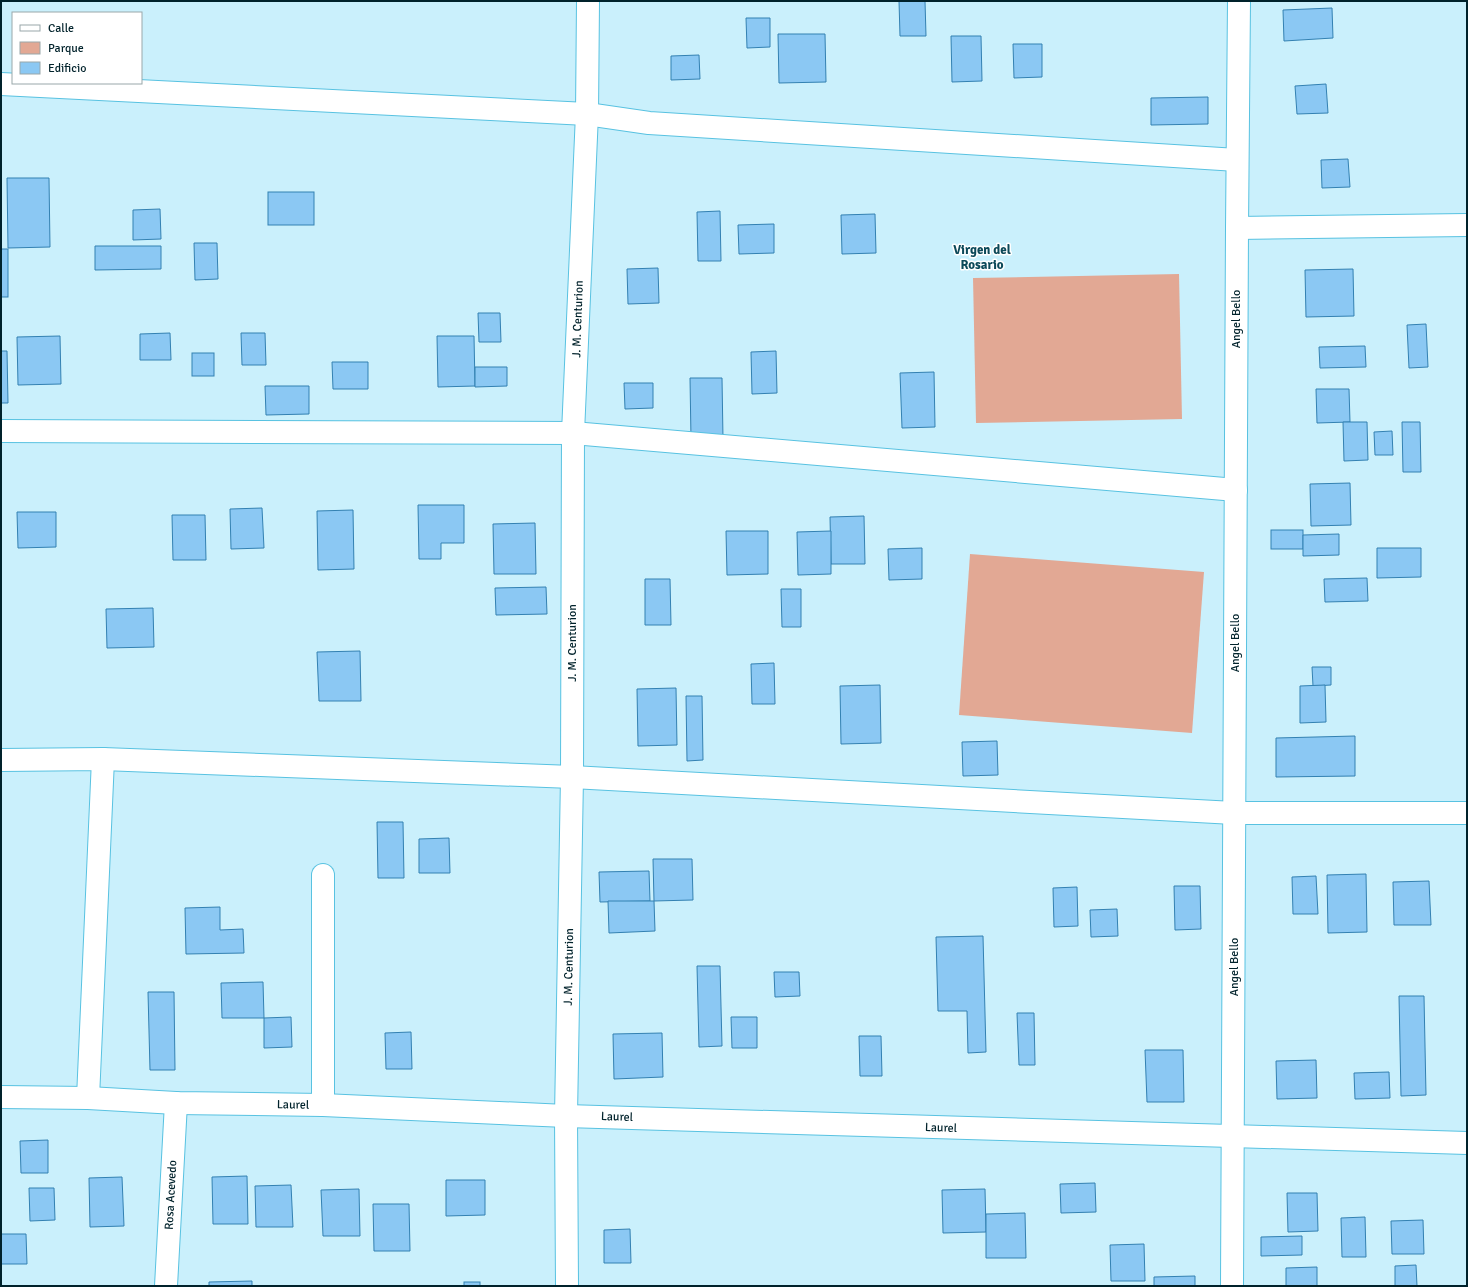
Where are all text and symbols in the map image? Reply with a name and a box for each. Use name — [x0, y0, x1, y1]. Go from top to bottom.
legend — [12, 12, 142, 84]
text: Calle — [48, 21, 74, 36]
text: Parque — [48, 41, 84, 56]
text: Edificio — [48, 61, 86, 76]
district label: Virgen del Rosario — [953, 242, 1011, 273]
street label: J. M. Centurion — [569, 280, 587, 358]
street label: Angel Bello — [1229, 290, 1244, 348]
street label: J. M. Centurion — [565, 604, 580, 682]
street label: Angel Bello — [1228, 614, 1243, 672]
street label: J. M. Centurion — [561, 928, 577, 1006]
street label: Angel Bello — [1227, 938, 1242, 996]
street label: Laurel — [277, 1097, 310, 1113]
street label: Laurel — [600, 1109, 634, 1125]
street label: Laurel — [924, 1120, 958, 1136]
street label: Rosa Acevedo — [162, 1160, 180, 1230]

